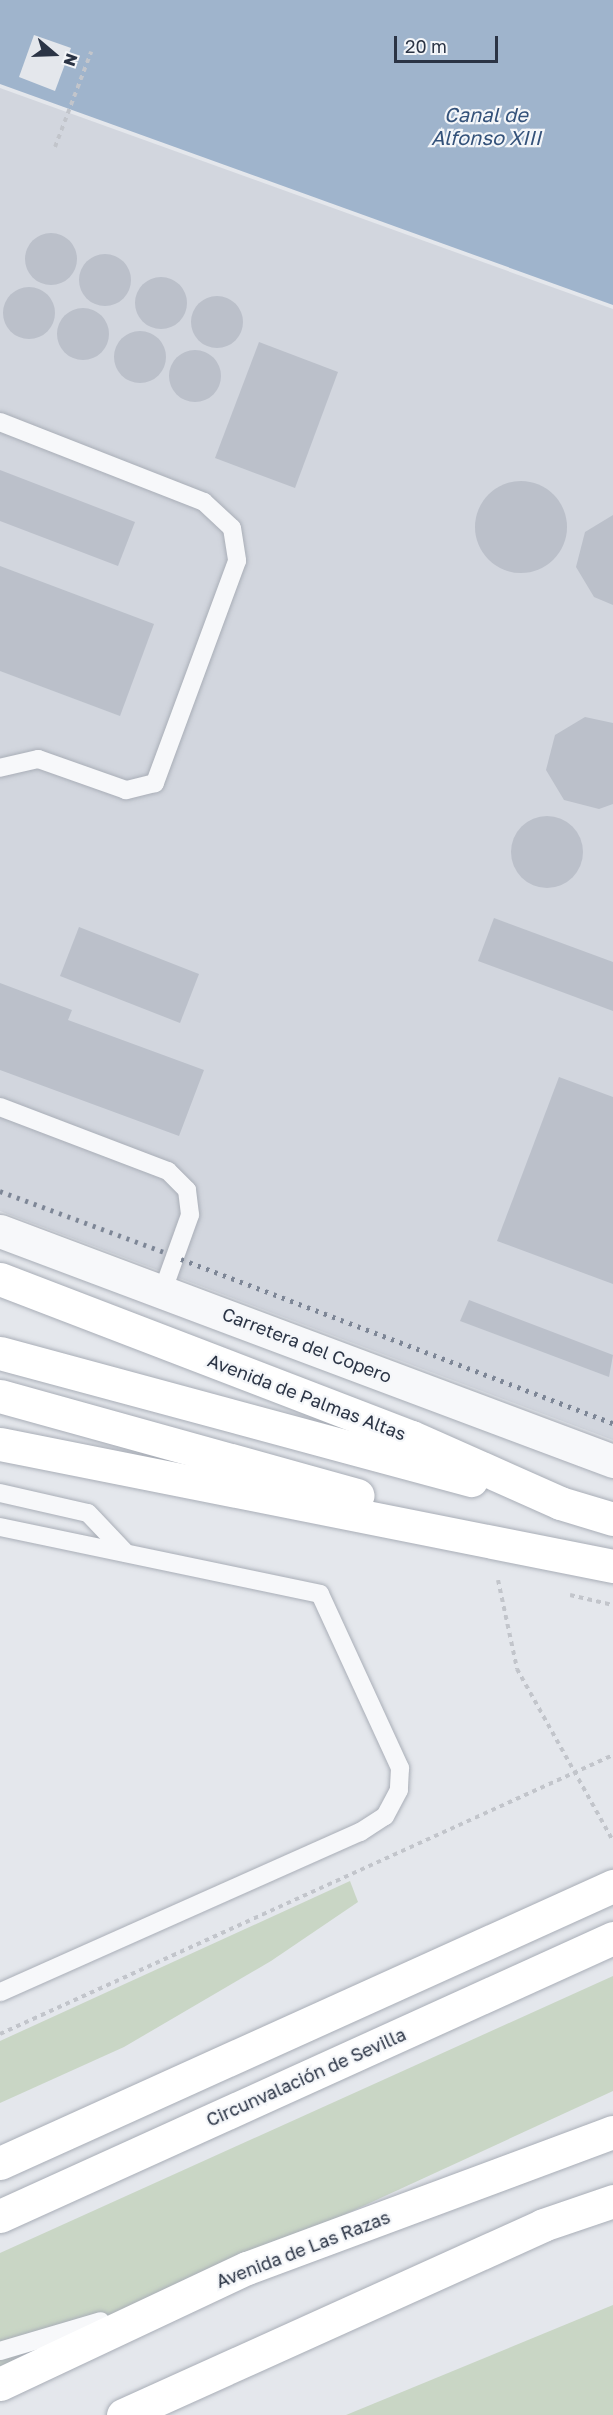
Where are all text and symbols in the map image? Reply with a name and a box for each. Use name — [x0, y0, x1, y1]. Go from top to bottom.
north arrow — [24, 24, 84, 84]
scale bar — [397, 24, 500, 62]
text: 20 m — [405, 35, 447, 57]
text: N — [60, 51, 82, 69]
water label: Canal de Alfonso XIII — [431, 103, 541, 150]
street label: Carretera del Copero — [219, 1303, 395, 1387]
street label: Avenida de Palmas Altas — [205, 1349, 409, 1445]
street label: Circunvalación de Sevilla — [203, 2023, 409, 2131]
street label: Avenida de Las Razas — [213, 2206, 393, 2292]

